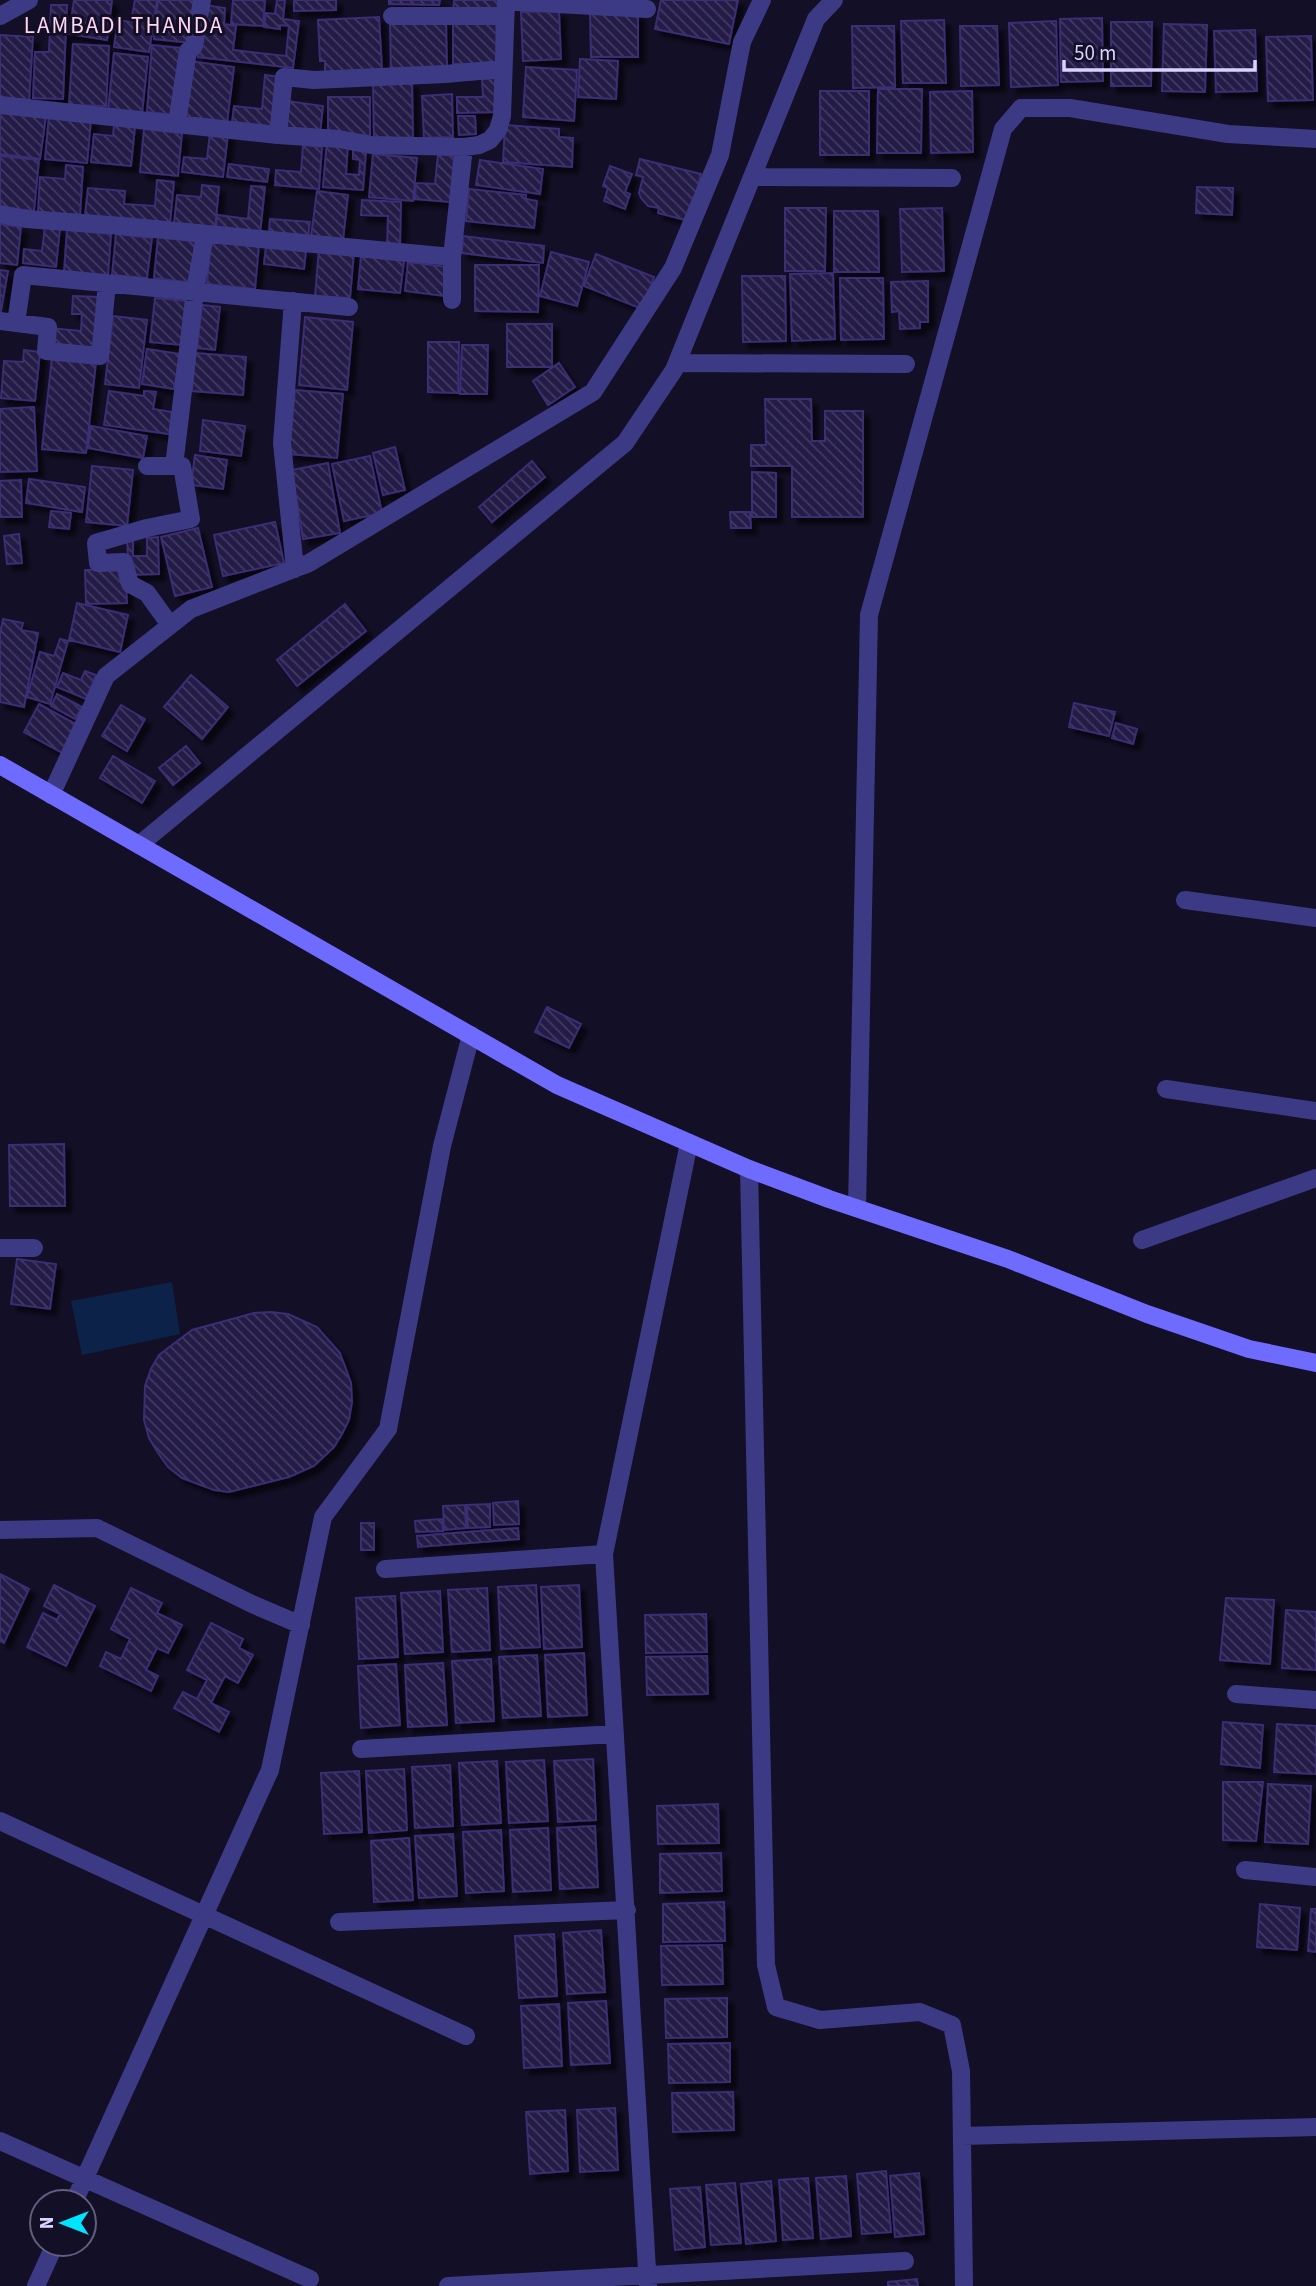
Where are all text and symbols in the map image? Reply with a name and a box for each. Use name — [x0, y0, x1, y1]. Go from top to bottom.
district label: LAMBADI THANDA — [24, 9, 224, 42]
scale bar — [1064, 28, 1255, 72]
text: 50 m — [1074, 38, 1116, 68]
north arrow — [28, 2188, 98, 2258]
text: N — [34, 2217, 61, 2229]

